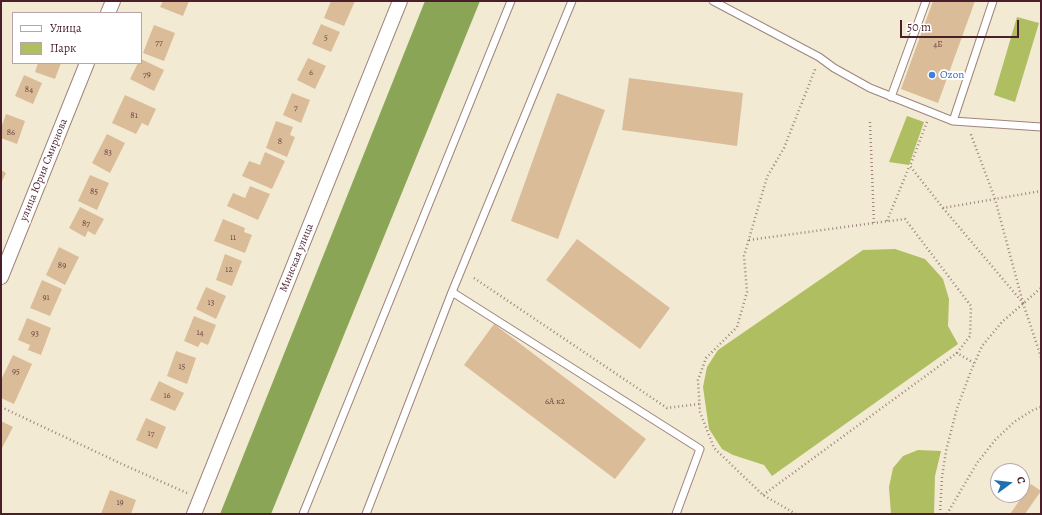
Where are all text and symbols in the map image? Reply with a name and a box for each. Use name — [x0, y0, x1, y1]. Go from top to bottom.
legend — [12, 12, 142, 64]
scale bar — [902, 12, 1021, 38]
text: 50 m — [907, 19, 931, 35]
text: Улица — [50, 20, 81, 36]
house number: 5 — [324, 33, 328, 43]
house number: 77 — [155, 38, 163, 48]
text: Парк — [50, 40, 76, 56]
house number: 4Б — [933, 40, 943, 50]
house number: 6 — [309, 68, 313, 78]
place label: Ozon — [940, 68, 964, 82]
house number: 79 — [143, 70, 151, 80]
marker: Ozon — [927, 70, 937, 80]
house number: 84 — [25, 85, 33, 95]
house number: 7 — [294, 103, 298, 113]
house number: 81 — [130, 111, 138, 121]
street label: улица Юрия Смирнова — [17, 117, 71, 223]
house number: 86 — [7, 128, 15, 138]
house number: 8 — [278, 137, 282, 147]
house number: 83 — [104, 148, 112, 158]
house number: 85 — [90, 187, 98, 197]
house number: 87 — [82, 219, 90, 229]
street label: Минская улица — [277, 222, 317, 294]
house number: 11 — [230, 233, 236, 243]
house number: 89 — [58, 261, 66, 271]
house number: 12 — [225, 265, 233, 275]
house number: 91 — [42, 293, 50, 303]
house number: 13 — [208, 298, 214, 308]
house number: 14 — [196, 328, 204, 338]
house number: 93 — [31, 329, 39, 339]
house number: 15 — [179, 362, 185, 372]
house number: 95 — [12, 367, 20, 377]
house number: 16 — [163, 391, 171, 401]
house number: 6А к2 — [545, 397, 565, 407]
house number: 17 — [148, 429, 154, 439]
north arrow — [990, 463, 1030, 503]
text: С — [1013, 475, 1029, 485]
house number: 19 — [116, 498, 124, 508]

